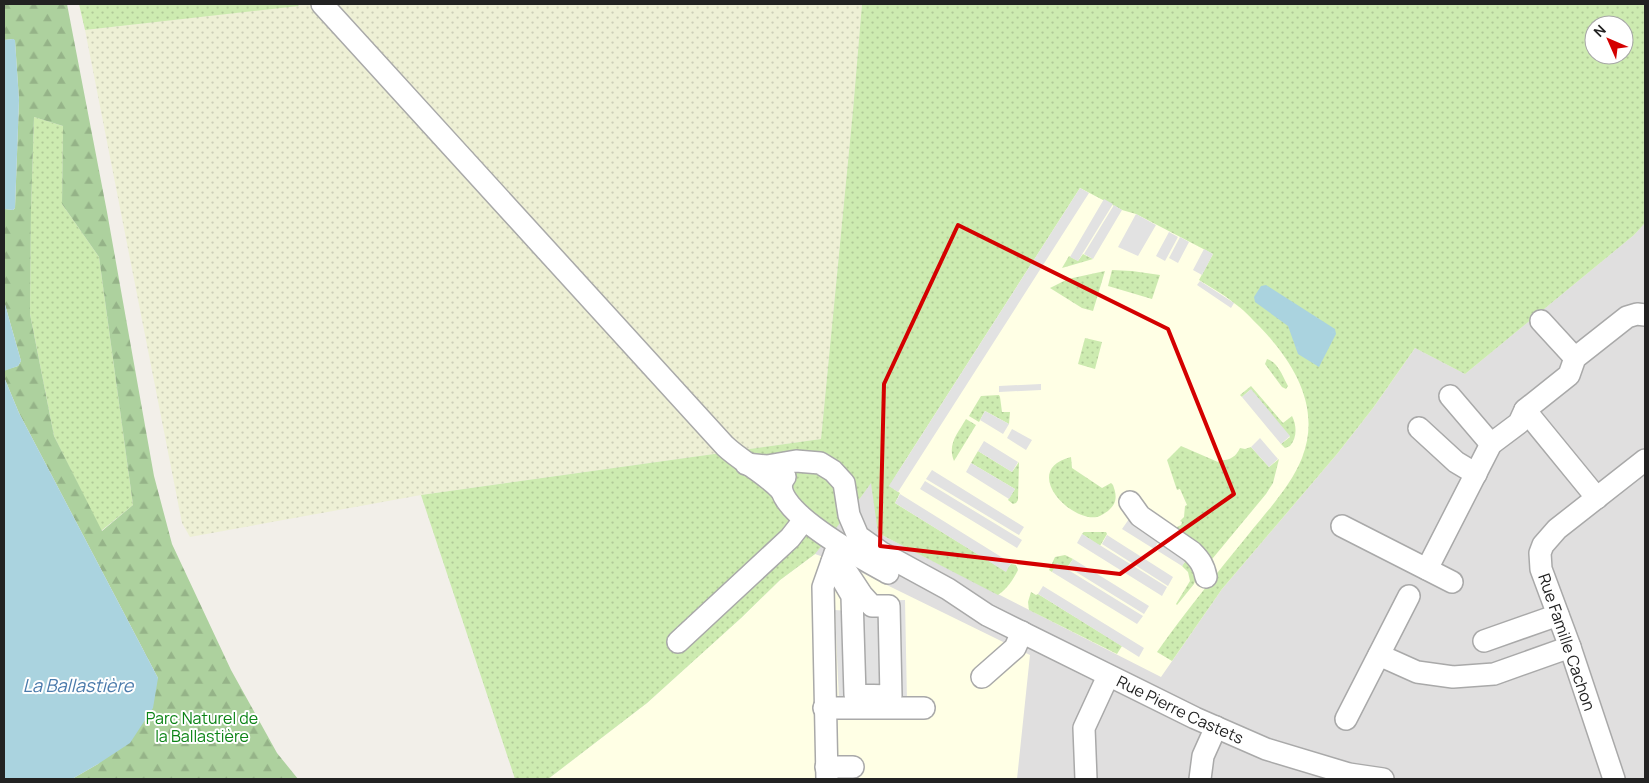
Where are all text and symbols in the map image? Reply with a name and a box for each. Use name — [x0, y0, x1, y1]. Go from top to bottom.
north arrow — [1584, 15, 1634, 65]
text: N — [1589, 20, 1610, 41]
street label: Rue Famille Cachon — [1533, 570, 1601, 714]
street label: Rue Pierre Castets — [1113, 670, 1247, 749]
water label: La Ballastière — [23, 673, 135, 697]
park label: Parc Naturel de la Ballastière — [146, 707, 258, 747]

